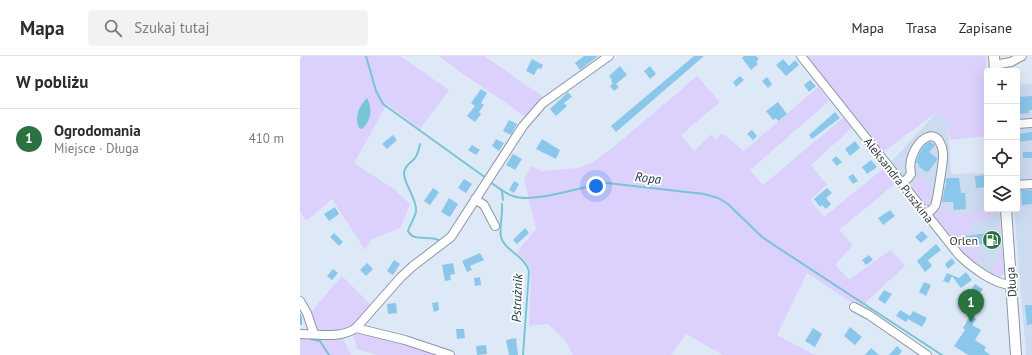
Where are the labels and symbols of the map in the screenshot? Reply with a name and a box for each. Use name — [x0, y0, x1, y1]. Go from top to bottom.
street label: Aleksandra Puszkina — [861, 134, 937, 226]
water label: Ropa — [634, 168, 663, 188]
your location — [586, 176, 606, 196]
fuel station icon: Orlen — [981, 229, 1003, 251]
place label: Orlen — [950, 233, 978, 248]
street label: Długa — [1002, 266, 1020, 298]
water label: Pstrużnik — [508, 272, 526, 323]
pin: 1 — [958, 289, 984, 322]

